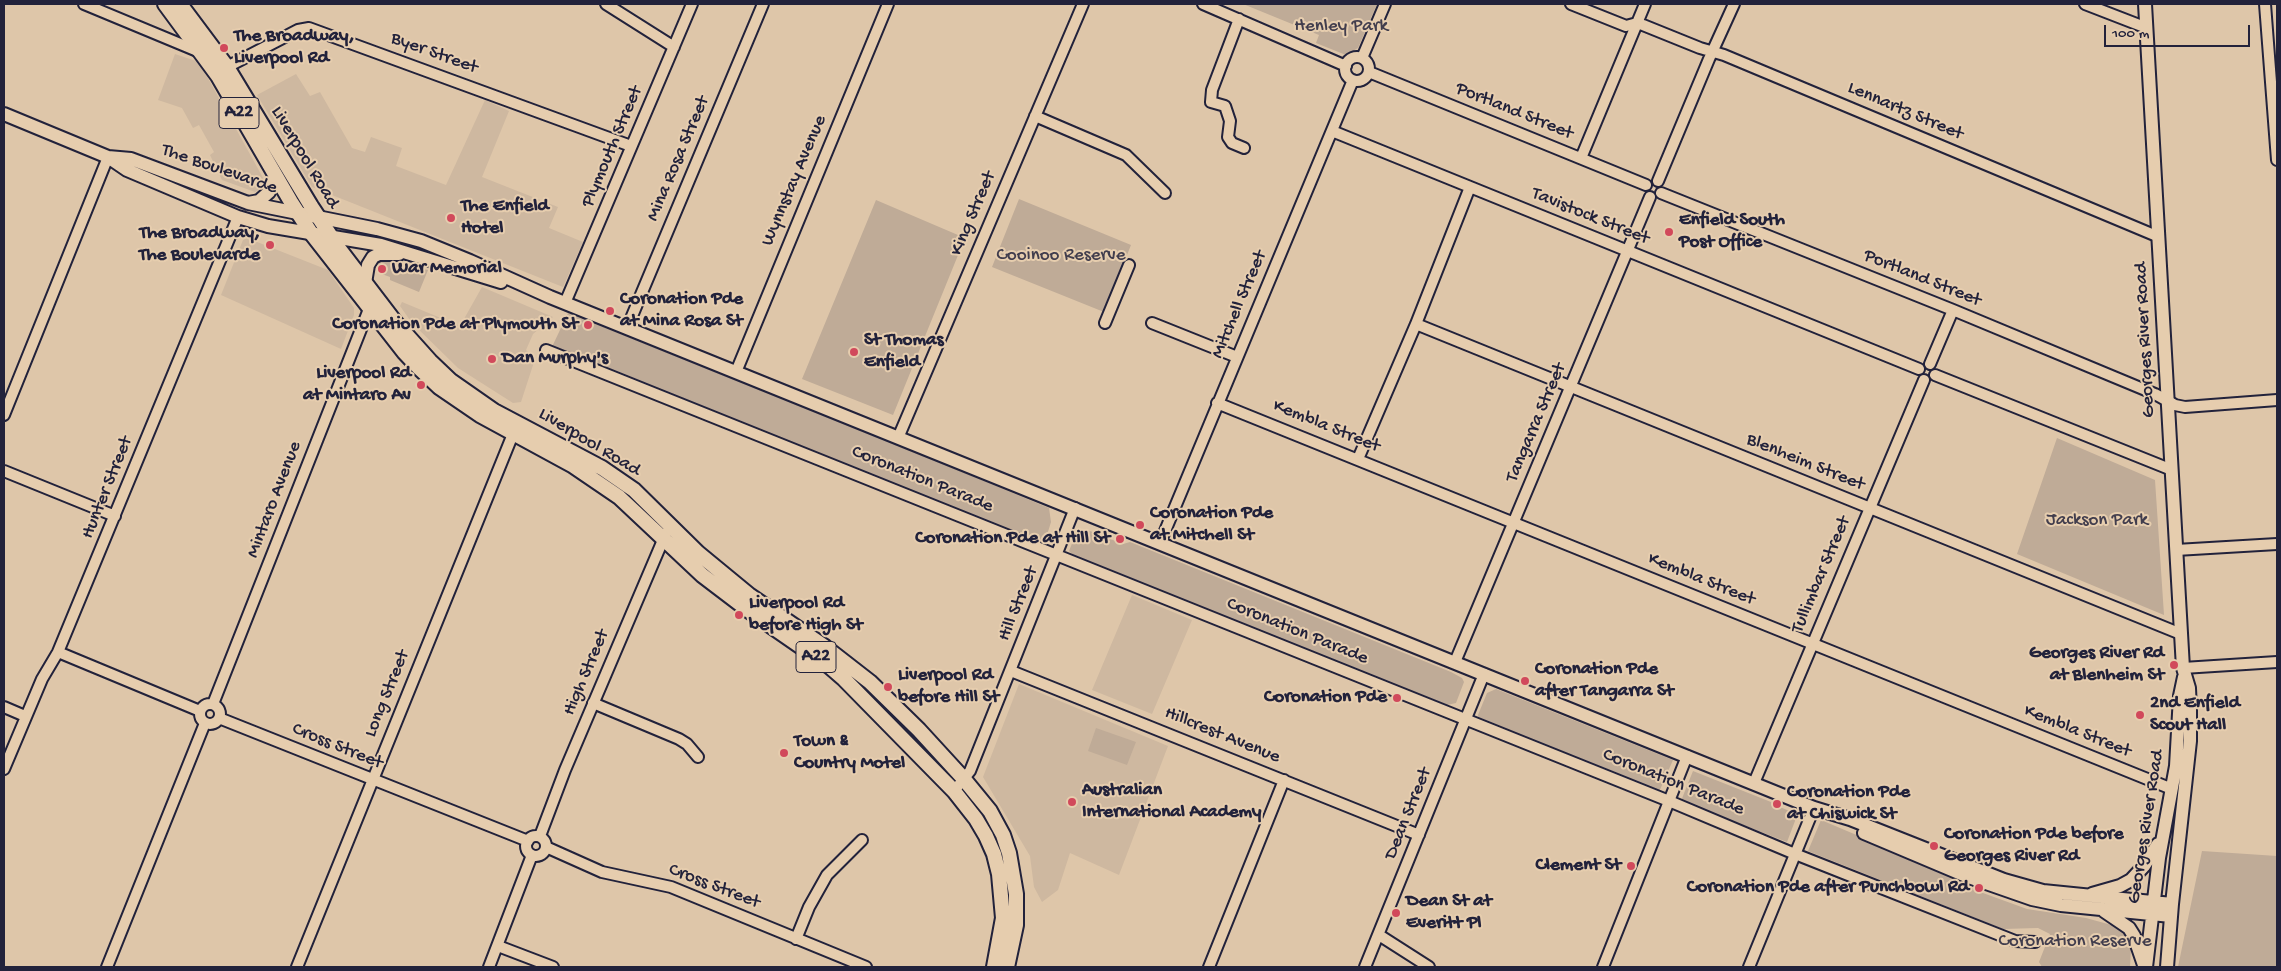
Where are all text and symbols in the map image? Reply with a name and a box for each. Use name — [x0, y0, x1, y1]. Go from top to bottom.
scale bar — [2106, 15, 2252, 47]
park label: Henley Park — [1294, 16, 1388, 38]
text: 100 m — [2112, 25, 2149, 43]
place label: The Broadway, Liverpool Rd — [234, 26, 354, 70]
street label: Byer Street — [387, 28, 481, 80]
marker: The Broadway, Liverpool Rd — [218, 42, 230, 54]
street label: Lennartz Street — [1844, 77, 1966, 147]
street label: Portland Street — [1452, 78, 1576, 146]
street label: Plymouth Street — [577, 83, 649, 211]
street label: Mina Rosa Street — [642, 93, 716, 225]
road number: A22 — [219, 98, 259, 128]
street label: Liverpool Road — [265, 103, 343, 213]
street label: Wynnstay Avenue — [757, 112, 833, 250]
street label: The Boulevarde — [158, 140, 280, 200]
street label: King Street — [946, 168, 1002, 260]
street label: Tavistock Street — [1528, 183, 1652, 251]
place label: The Enfield Hotel — [461, 196, 549, 240]
place label: Enfield South Post Office — [1679, 210, 1785, 254]
marker: The Enfield Hotel — [445, 212, 457, 224]
place label: The Broadway, The Boulevarde — [139, 223, 260, 267]
marker: Enfield South Post Office — [1663, 226, 1675, 238]
marker: The Broadway, The Boulevarde — [264, 239, 276, 251]
park label: Cooinoo Reserve — [997, 245, 1125, 267]
street label: Portland Street — [1860, 245, 1984, 313]
street label: Mitchell Street — [1207, 248, 1273, 362]
place label: War Memorial — [392, 258, 502, 280]
street label: Georges River Road — [2131, 262, 2161, 418]
marker: War Memorial — [376, 263, 388, 275]
place label: Coronation Pde at Mina Rosa St — [620, 289, 743, 333]
marker: Coronation Pde at Mina Rosa St — [604, 305, 616, 317]
place label: Coronation Pde at Plymouth St — [332, 314, 578, 336]
marker: Coronation Pde at Plymouth St — [582, 319, 594, 331]
place label: St Thomas Enfield — [864, 330, 943, 374]
marker: St Thomas Enfield — [848, 346, 860, 358]
place label: Dan Murphy's — [502, 348, 608, 370]
marker: Dan Murphy's — [486, 353, 498, 365]
street label: Tangarra Street — [1502, 360, 1572, 486]
place label: Liverpool Rd at Mintaro Av — [303, 363, 411, 407]
marker: Liverpool Rd at Mintaro Av — [415, 379, 427, 391]
street label: Kembla Street — [1269, 395, 1383, 459]
street label: Liverpool Road — [534, 404, 644, 482]
street label: Blenheim Street — [1743, 429, 1867, 497]
street label: Hunter Street — [77, 434, 139, 542]
street label: Mintaro Avenue — [242, 439, 308, 561]
street label: Coronation Parade — [848, 441, 996, 519]
place label: Coronation Pde at Mitchell St — [1150, 503, 1273, 547]
park label: Jackson Park — [2046, 510, 2148, 532]
street label: Tullimbar Street — [1787, 513, 1857, 637]
marker: Coronation Pde at Mitchell St — [1134, 519, 1146, 531]
place label: Coronation Pde at Hill St — [915, 528, 1110, 550]
marker: Coronation Pde at Hill St — [1114, 533, 1126, 545]
street label: Kembla Street — [1644, 548, 1758, 612]
street label: Hill Street — [994, 563, 1044, 645]
place label: Liverpool Rd before High St — [749, 593, 863, 637]
street label: Coronation Parade — [1223, 593, 1371, 671]
marker: Liverpool Rd before High St — [733, 609, 745, 621]
street label: High Street — [559, 627, 615, 719]
road number: A22 — [796, 642, 836, 672]
place label: Georges River Rd at Blenheim St — [2029, 643, 2164, 687]
street label: Long Street — [360, 647, 416, 741]
place label: Coronation Pde after Tangarra St — [1535, 659, 1673, 703]
marker: Georges River Rd at Blenheim St — [2168, 659, 2180, 671]
place label: Liverpool Rd before Hill St — [898, 665, 999, 709]
marker: Coronation Pde after Tangarra St — [1519, 675, 1531, 687]
marker: Liverpool Rd before Hill St — [882, 681, 894, 693]
place label: Coronation Pde — [1264, 687, 1387, 709]
marker: Coronation Pde — [1391, 692, 1403, 704]
place label: 2nd Enfield Scout Hall — [2150, 693, 2240, 737]
street label: Kembla Street — [2020, 700, 2134, 764]
street label: Hillcrest Avenue — [1161, 702, 1283, 770]
marker: 2nd Enfield Scout Hall — [2134, 709, 2146, 721]
street label: Cross Street — [288, 718, 386, 776]
place label: Town & Country Motel — [794, 731, 905, 775]
street label: Coronation Parade — [1599, 744, 1747, 822]
marker: Town & Country Motel — [778, 747, 790, 759]
street label: Georges River Road — [2124, 748, 2170, 906]
street label: Dean Street — [1380, 765, 1438, 863]
place label: Australian International Academy — [1082, 780, 1261, 824]
place label: Coronation Pde at Chiswick St — [1787, 782, 1910, 826]
marker: Australian International Academy — [1066, 796, 1078, 808]
marker: Coronation Pde at Chiswick St — [1771, 798, 1783, 810]
place label: Coronation Pde before Georges River Rd — [1944, 824, 2124, 868]
marker: Coronation Pde before Georges River Rd — [1928, 840, 1940, 852]
place label: Clement St — [1536, 855, 1621, 877]
street label: Cross Street — [665, 859, 763, 915]
marker: Clement St — [1625, 860, 1637, 872]
place label: Coronation Pde after Punchbowl Rd — [1687, 877, 1969, 899]
marker: Coronation Pde after Punchbowl Rd — [1973, 882, 1985, 894]
place label: Dean St at Everitt Pl — [1406, 891, 1492, 935]
marker: Dean St at Everitt Pl — [1390, 907, 1402, 919]
park label: Coronation Reserve — [1998, 931, 2152, 953]

